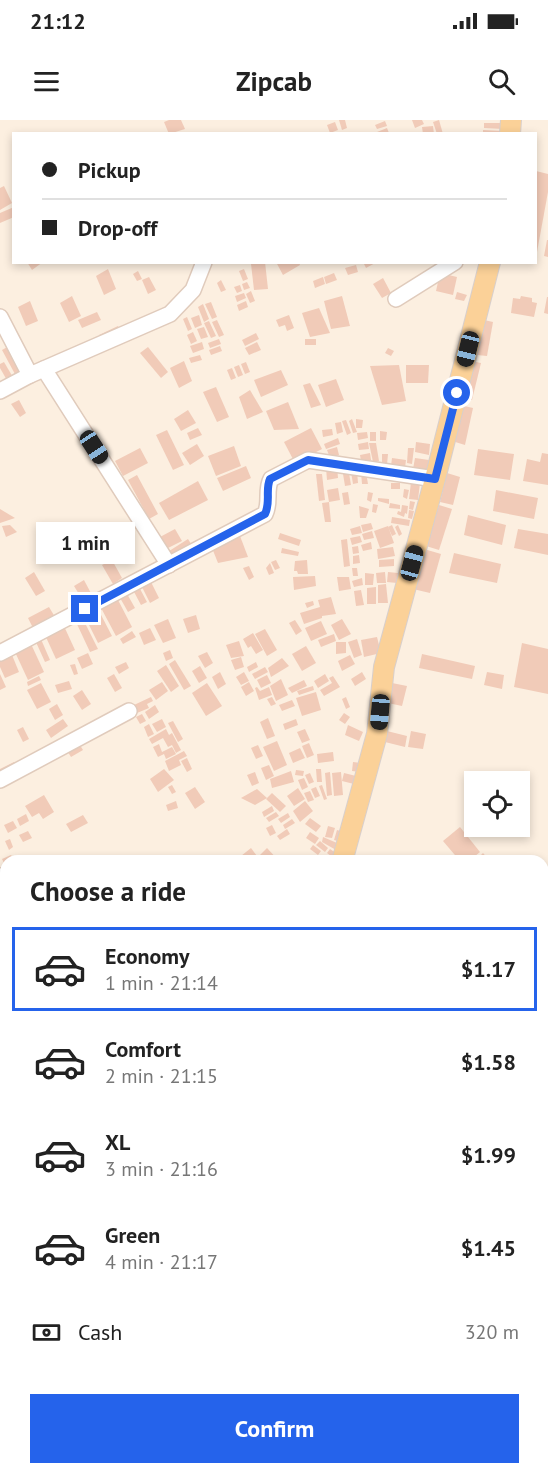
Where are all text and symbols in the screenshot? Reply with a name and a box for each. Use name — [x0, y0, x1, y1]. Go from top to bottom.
text: 21:12 — [30, 7, 86, 35]
text: Zipcab — [236, 64, 312, 98]
icon: menu — [30, 65, 63, 98]
icon: search — [485, 65, 518, 98]
text: Pickup — [78, 156, 141, 184]
text: Drop-off — [78, 214, 157, 242]
car — [455, 329, 481, 369]
route start — [443, 379, 470, 406]
car — [77, 427, 111, 467]
callout: 1 min — [36, 522, 134, 564]
text: 1 min — [61, 530, 110, 556]
car — [399, 543, 425, 583]
route end — [71, 595, 98, 622]
car — [369, 693, 391, 731]
map controls — [464, 771, 530, 837]
button: locate — [464, 771, 530, 837]
text: Choose a ride — [30, 874, 186, 908]
icon: car — [33, 942, 87, 996]
text: Economy — [105, 942, 189, 970]
text: $1.17 — [461, 955, 516, 983]
text: 1 min · 21:14 — [105, 970, 218, 996]
icon: car — [33, 1035, 87, 1089]
text: Comfort — [105, 1035, 181, 1063]
text: $1.58 — [461, 1048, 516, 1076]
text: 2 min · 21:15 — [105, 1063, 218, 1089]
icon: car — [33, 1128, 87, 1182]
text: XL — [105, 1128, 130, 1156]
text: $1.99 — [461, 1141, 516, 1169]
text: 3 min · 21:16 — [105, 1156, 218, 1182]
icon: car — [33, 1221, 87, 1275]
text: Green — [105, 1221, 160, 1249]
text: $1.45 — [461, 1234, 516, 1262]
text: 4 min · 21:17 — [105, 1249, 218, 1275]
icon: cash — [30, 1316, 63, 1349]
text: Cash — [78, 1318, 122, 1346]
text: 320 m — [465, 1319, 519, 1345]
button: Confirm — [30, 1394, 519, 1463]

